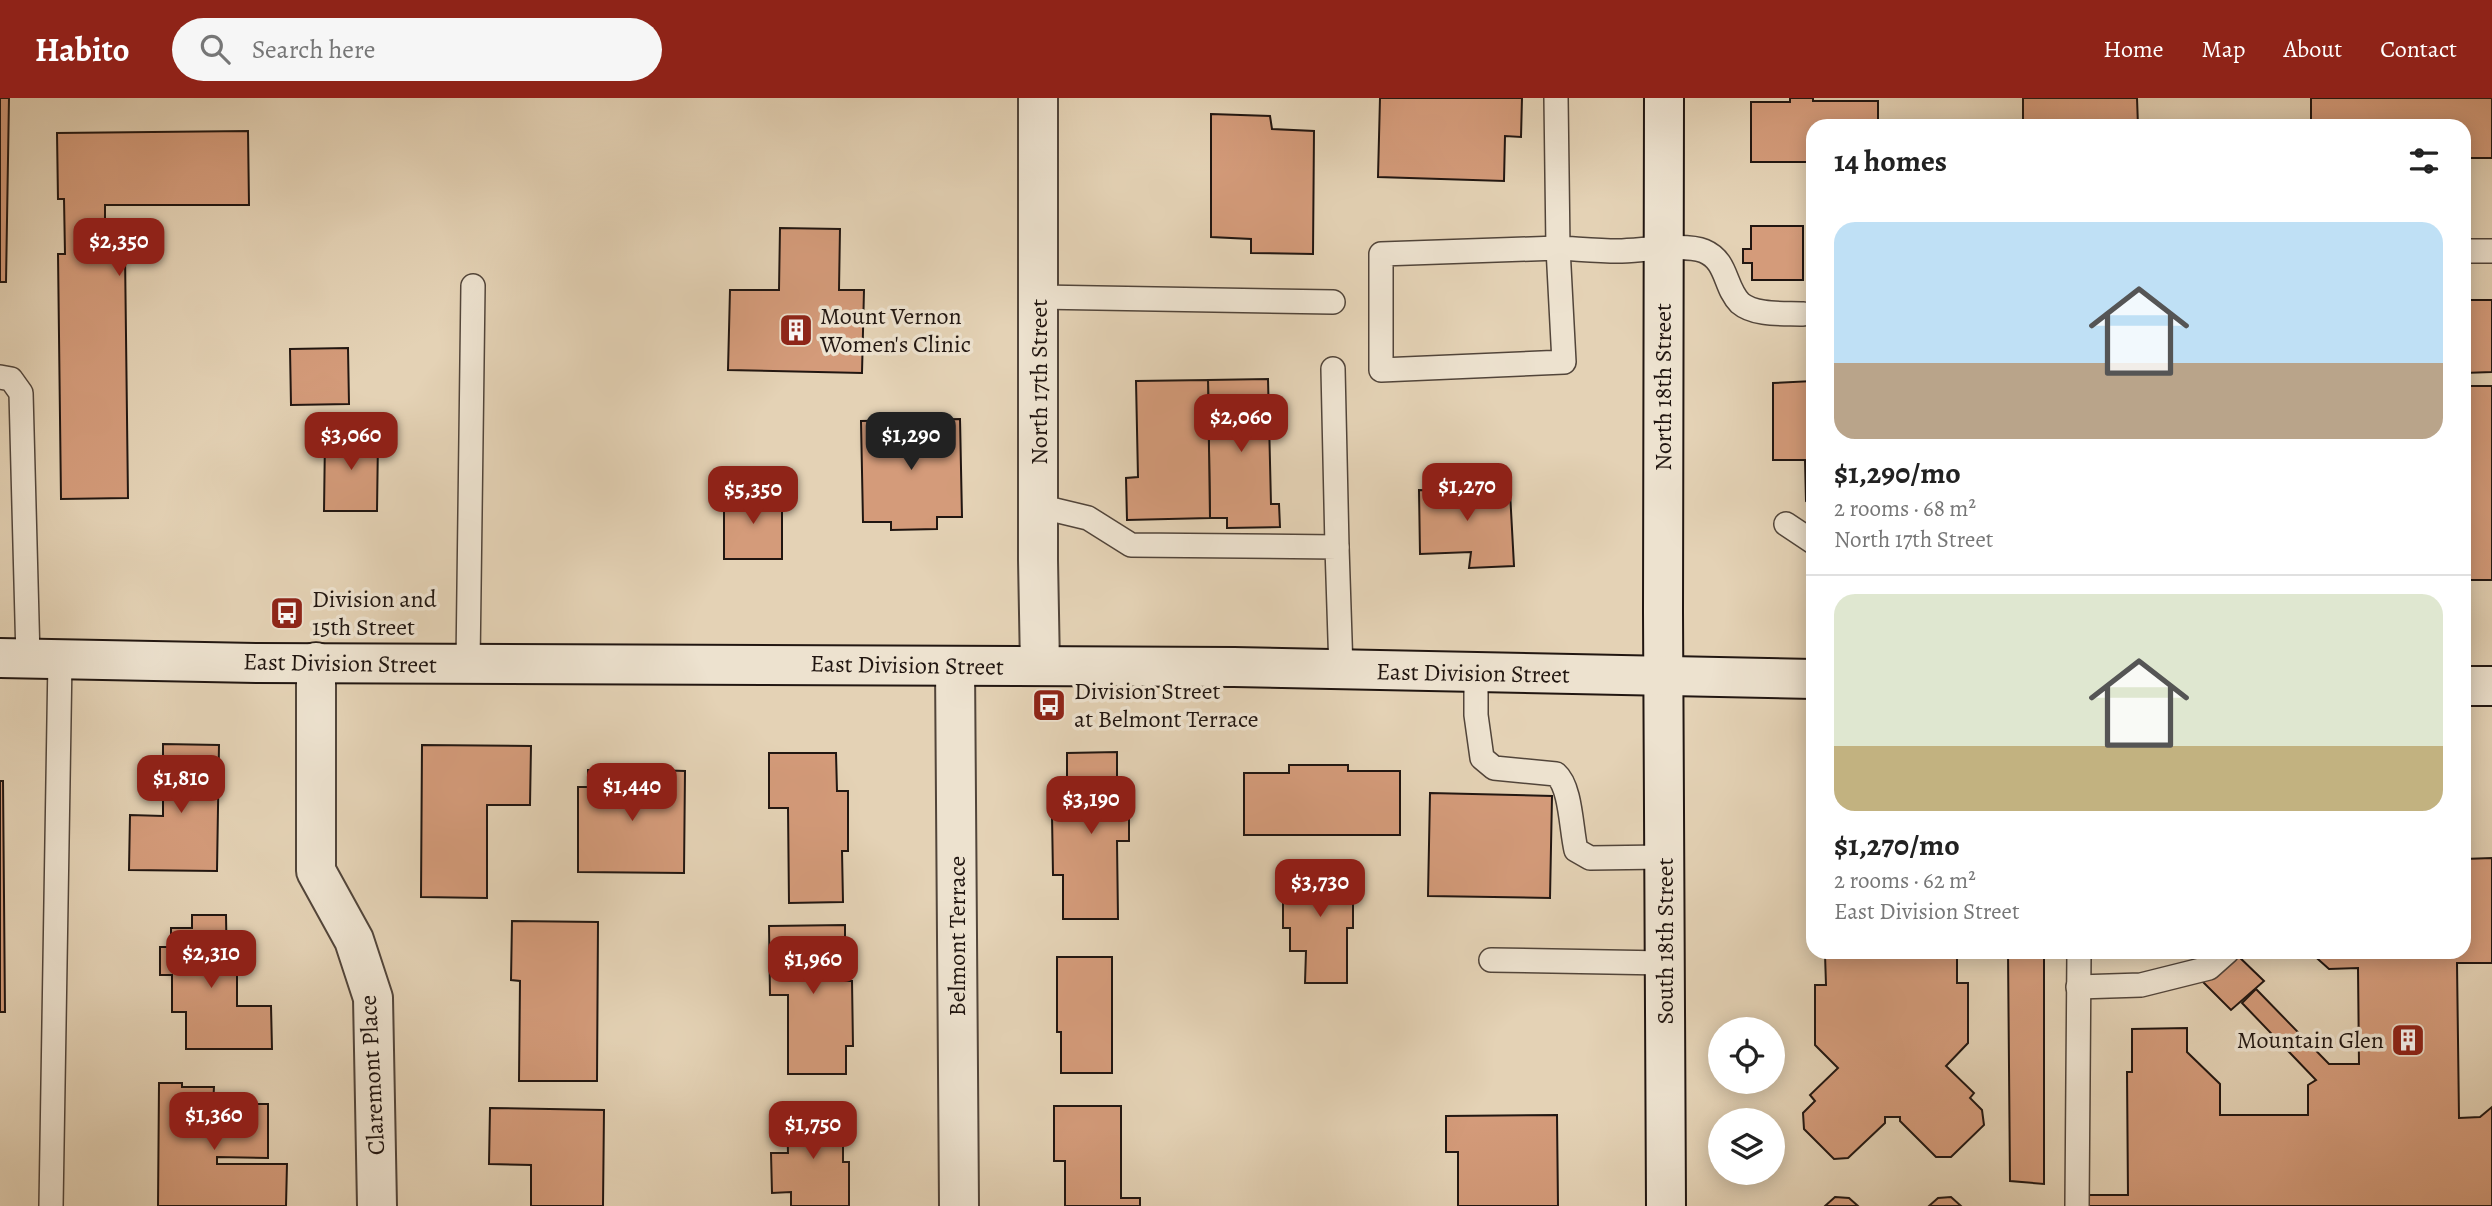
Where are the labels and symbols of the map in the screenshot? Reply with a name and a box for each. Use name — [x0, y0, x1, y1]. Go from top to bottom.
pin: $2,350 — [62, 218, 176, 278]
street label: North 17th Street — [1023, 299, 1055, 465]
place label: Mount Vernon Women's Clinic — [819, 300, 971, 360]
street label: North 18th Street — [1647, 303, 1679, 471]
building icon: Mount Vernon Women's Clinic — [777, 311, 815, 349]
pin: $2,060 — [1184, 394, 1298, 454]
pin: $3,060 — [294, 412, 408, 472]
pin: $1,290 — [854, 412, 968, 472]
pin: $1,270 — [1410, 464, 1524, 523]
pin: $5,350 — [696, 466, 810, 526]
place label: Division and 15th Street — [312, 583, 437, 643]
bus stop icon: Division and 15th Street — [268, 594, 306, 632]
street label: East Division Street — [243, 645, 437, 681]
street label: East Division Street — [810, 647, 1004, 683]
street label: East Division Street — [1376, 655, 1570, 691]
place label: Division Street at Belmont Terrace — [1074, 675, 1259, 735]
bus stop icon: Division Street at Belmont Terrace — [1030, 686, 1068, 724]
pin: $1,810 — [124, 756, 238, 815]
pin: $1,440 — [575, 764, 689, 823]
pin: $3,190 — [1034, 776, 1148, 836]
street label: Belmont Terrace — [941, 856, 973, 1016]
street label: South 18th Street — [1649, 857, 1681, 1025]
pin: $3,730 — [1263, 860, 1377, 919]
pin: $2,310 — [154, 930, 268, 990]
pin: $1,960 — [756, 936, 870, 996]
street label: Claremont Place — [352, 994, 392, 1156]
building icon: Mountain Glen — [2389, 1021, 2427, 1059]
place label: Mountain Glen — [2237, 1024, 2384, 1056]
pin: $1,360 — [157, 1093, 271, 1152]
pin: $1,750 — [756, 1102, 870, 1161]

